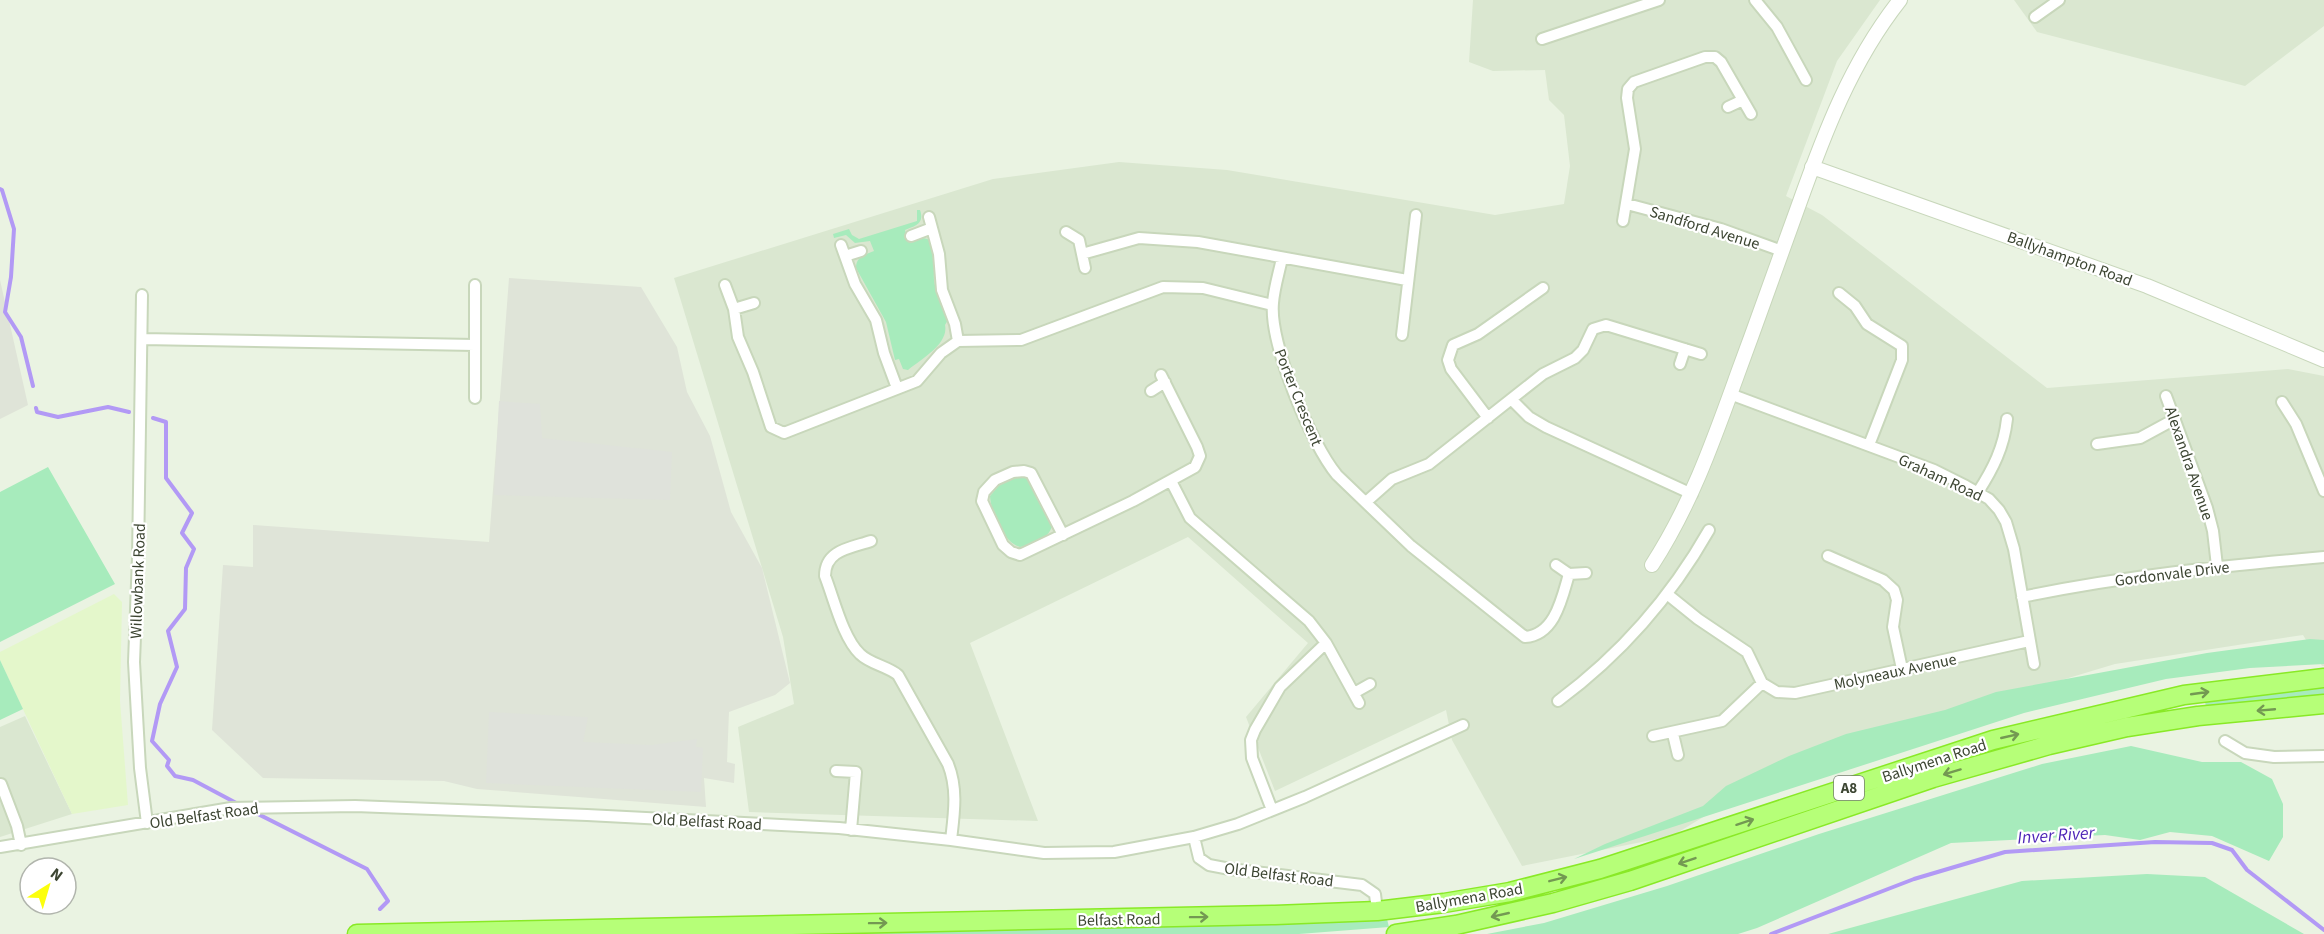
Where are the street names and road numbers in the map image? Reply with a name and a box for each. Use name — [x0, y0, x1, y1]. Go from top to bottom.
street label: Sandford Avenue — [1647, 201, 1763, 255]
street label: Ballyhampton Road — [2004, 226, 2135, 292]
street label: Porter Crescent — [1269, 346, 1328, 450]
street label: Alexandra Avenue — [2159, 403, 2219, 523]
street label: Graham Road — [1895, 449, 1986, 507]
street label: Willowbank Road — [125, 523, 151, 639]
street label: Gordonvale Drive — [2114, 556, 2231, 592]
street label: Molyneaux Avenue — [1832, 648, 1959, 696]
street label: Ballymena Road — [1879, 734, 1989, 788]
road number: A8 — [1834, 776, 1864, 800]
street label: Old Belfast Road — [148, 797, 260, 835]
street label: Old Belfast Road — [651, 808, 762, 836]
street label: Old Belfast Road — [1223, 857, 1335, 893]
street label: Ballymena Road — [1414, 878, 1525, 918]
street label: Belfast Road — [1077, 908, 1161, 932]

